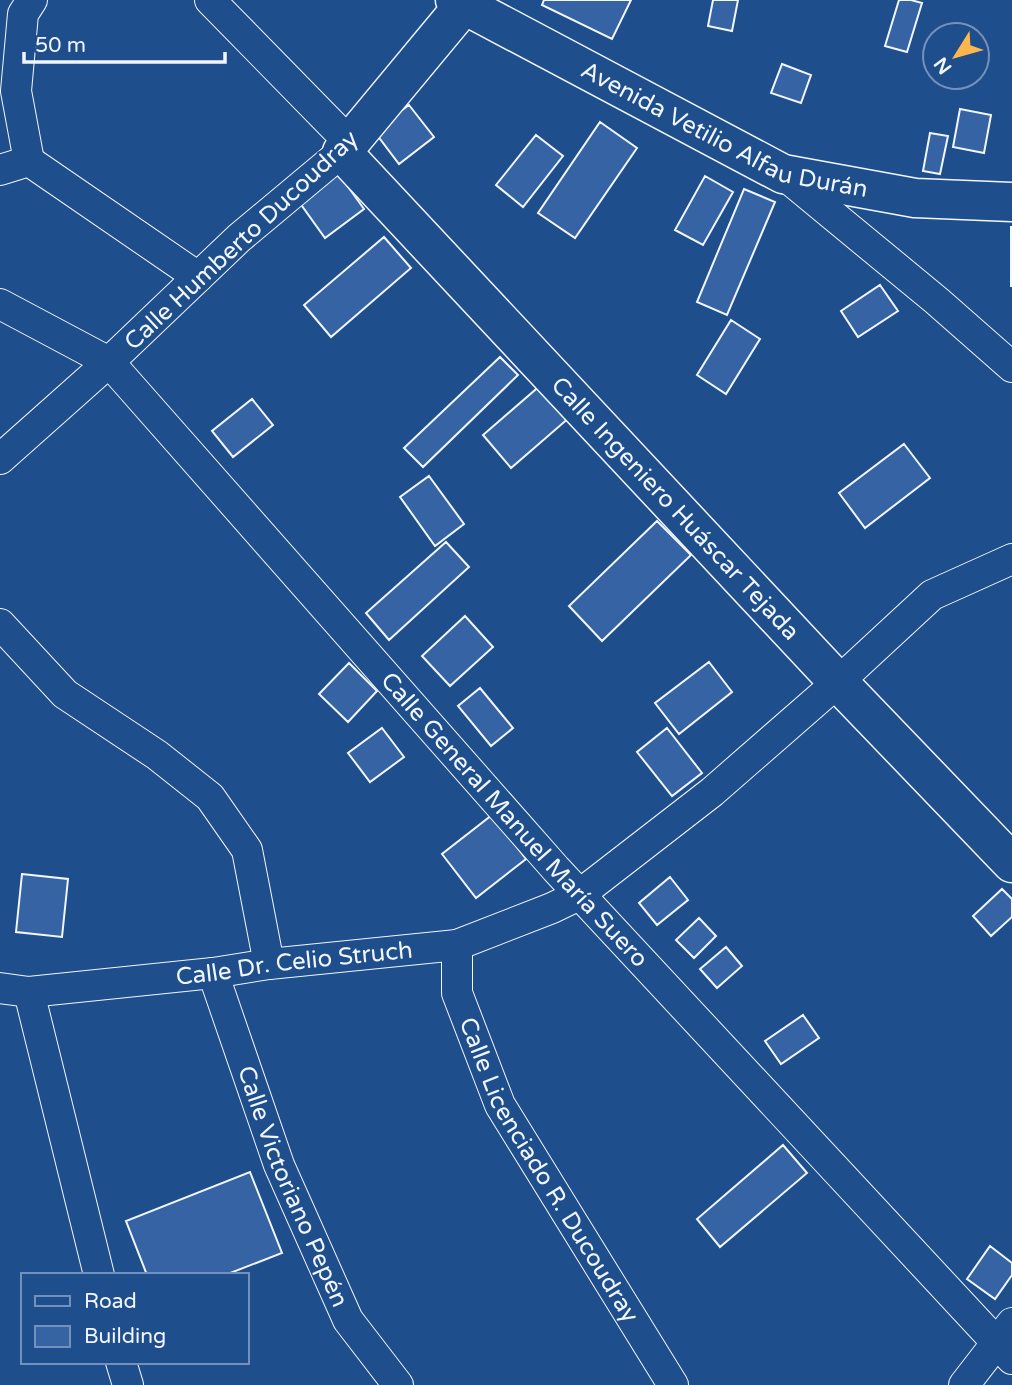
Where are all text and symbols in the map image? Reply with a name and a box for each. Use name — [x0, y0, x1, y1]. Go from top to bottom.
scale bar — [24, 21, 226, 65]
north arrow — [921, 21, 991, 91]
text: 50 m — [35, 33, 86, 58]
text: N — [930, 53, 957, 78]
street label: Avenida Vetilio Alfau Durán — [576, 56, 870, 204]
street label: Calle Humberto Ducoudray — [118, 124, 364, 356]
street label: Calle Ingeniero Huáscar Tejada — [545, 371, 805, 646]
street label: Calle General Manuel María Suero — [374, 667, 654, 974]
street label: Calle Dr. Celio Struch — [174, 936, 414, 992]
street label: Calle Licenciado R. Ducoudray — [453, 1013, 645, 1328]
street label: Calle Victoriano Pepén — [231, 1062, 354, 1312]
legend — [21, 1273, 248, 1364]
text: Road — [84, 1289, 137, 1314]
text: Building — [84, 1324, 166, 1349]

